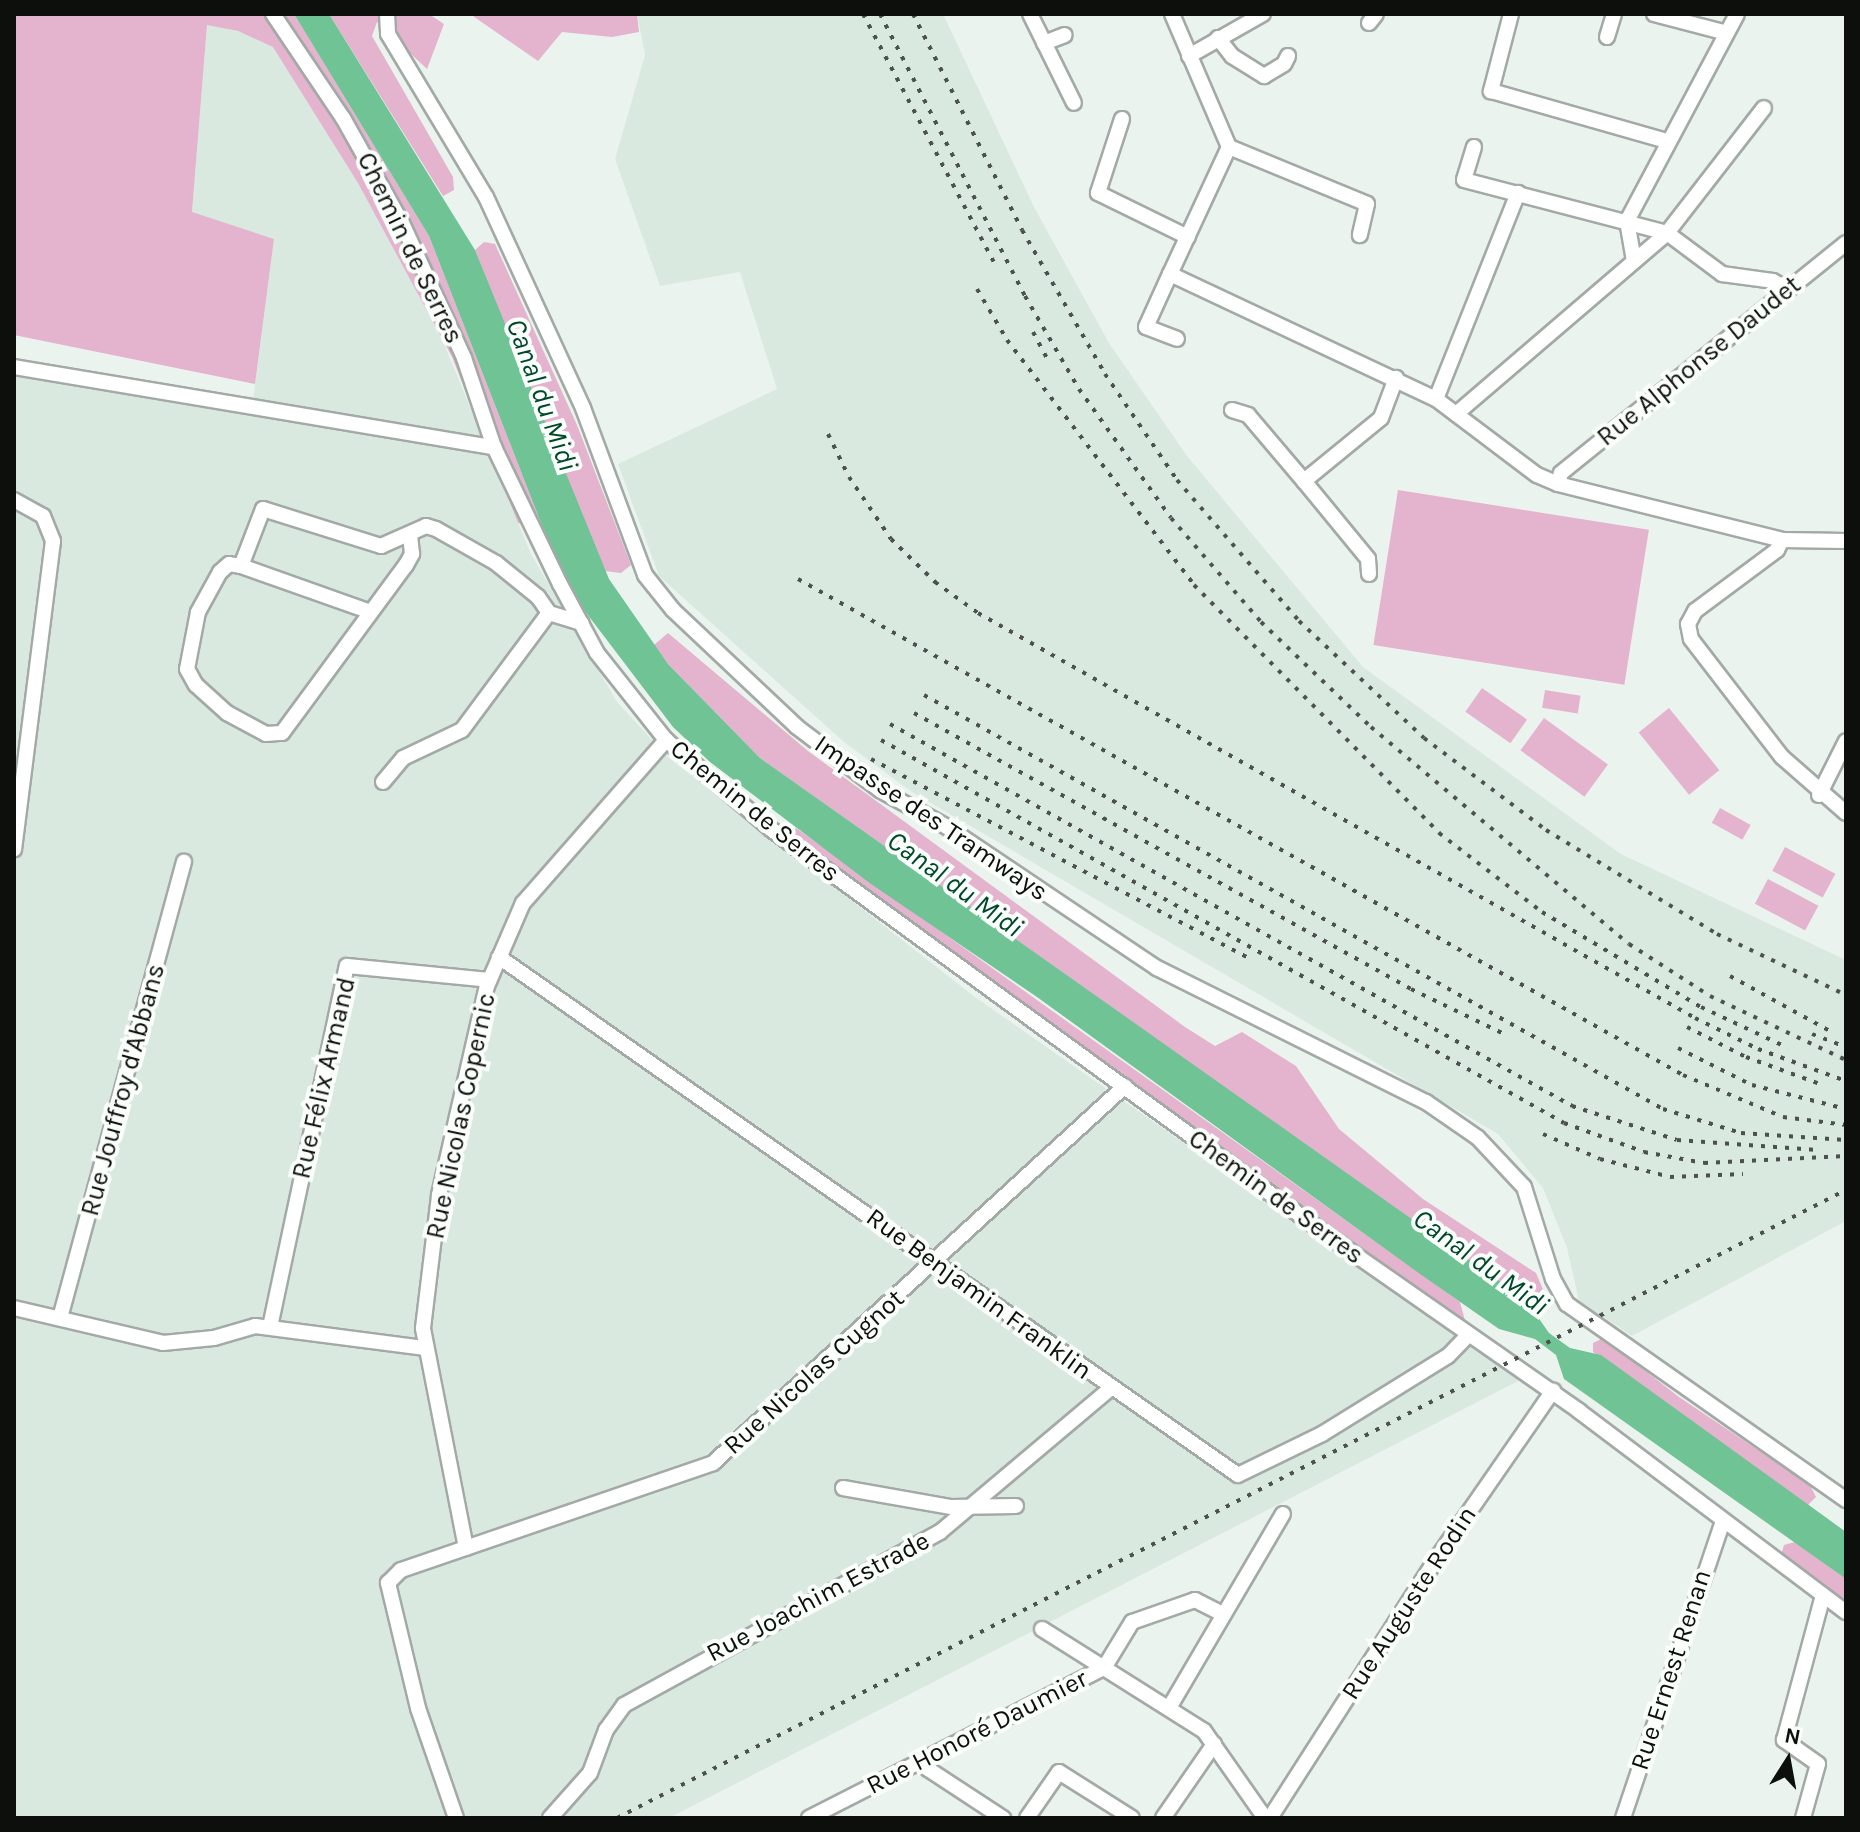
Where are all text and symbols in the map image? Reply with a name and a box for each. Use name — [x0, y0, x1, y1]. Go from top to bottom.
street label: Chemin de Serres — [350, 147, 470, 349]
street label: Rue Alphonse Daudet — [1591, 269, 1807, 453]
water label: Canal du Midi — [499, 314, 585, 476]
street label: Impasse des Tramways — [808, 728, 1054, 908]
street label: Chemin de Serres — [664, 733, 846, 889]
water label: Canal du Midi — [881, 824, 1029, 944]
street label: Rue Jouffroy d'Abbans — [74, 961, 172, 1219]
street label: Rue Félix Armand — [286, 974, 362, 1182]
street label: Rue Nicolas Copernic — [420, 990, 502, 1242]
street label: Chemin de Serres — [1182, 1123, 1370, 1271]
street label: Rue Benjamin Franklin — [860, 1202, 1098, 1386]
water label: Canal du Midi — [1407, 1202, 1555, 1322]
street label: Rue Nicolas Cugnot — [717, 1283, 911, 1461]
street label: Rue Auguste Rodin — [1335, 1500, 1483, 1706]
street label: Rue Joachim Estrade — [701, 1525, 935, 1669]
street label: Rue Ernest Renan — [1624, 1566, 1718, 1774]
street label: Rue Honoré Daumier — [861, 1663, 1093, 1801]
north arrow — [1748, 1720, 1828, 1800]
text: N — [1782, 1722, 1803, 1751]

